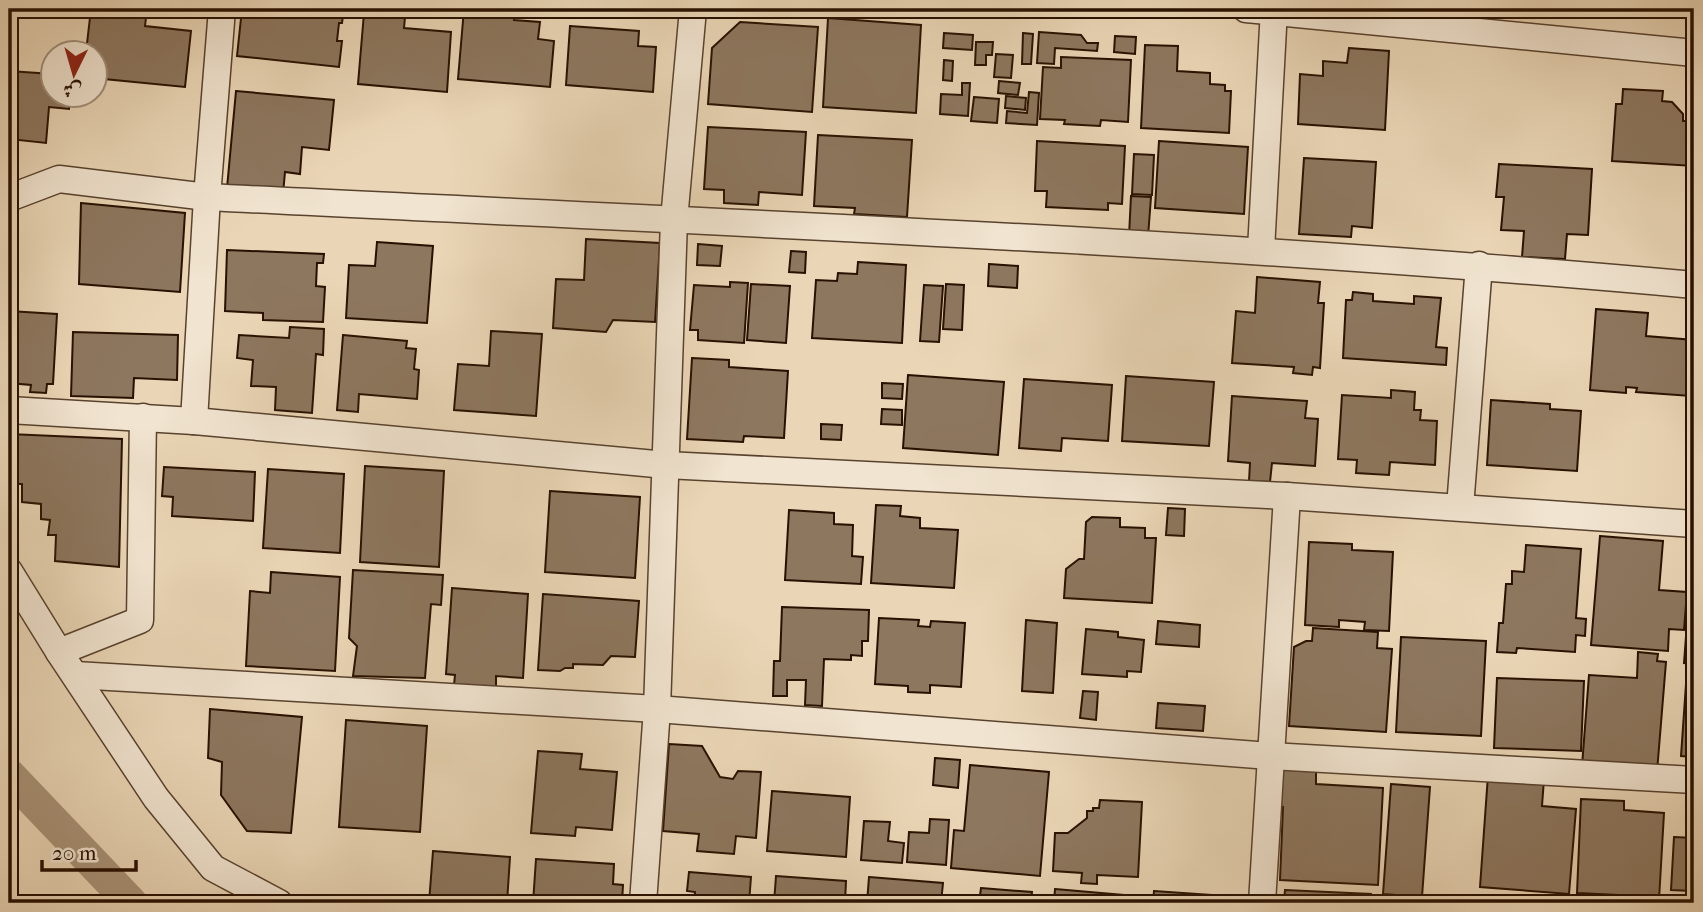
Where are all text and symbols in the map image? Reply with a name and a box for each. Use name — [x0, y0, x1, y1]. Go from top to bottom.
north arrow — [38, 38, 108, 108]
text: ش — [62, 78, 83, 102]
scale bar — [42, 828, 136, 872]
text: 20 m — [52, 841, 97, 865]

